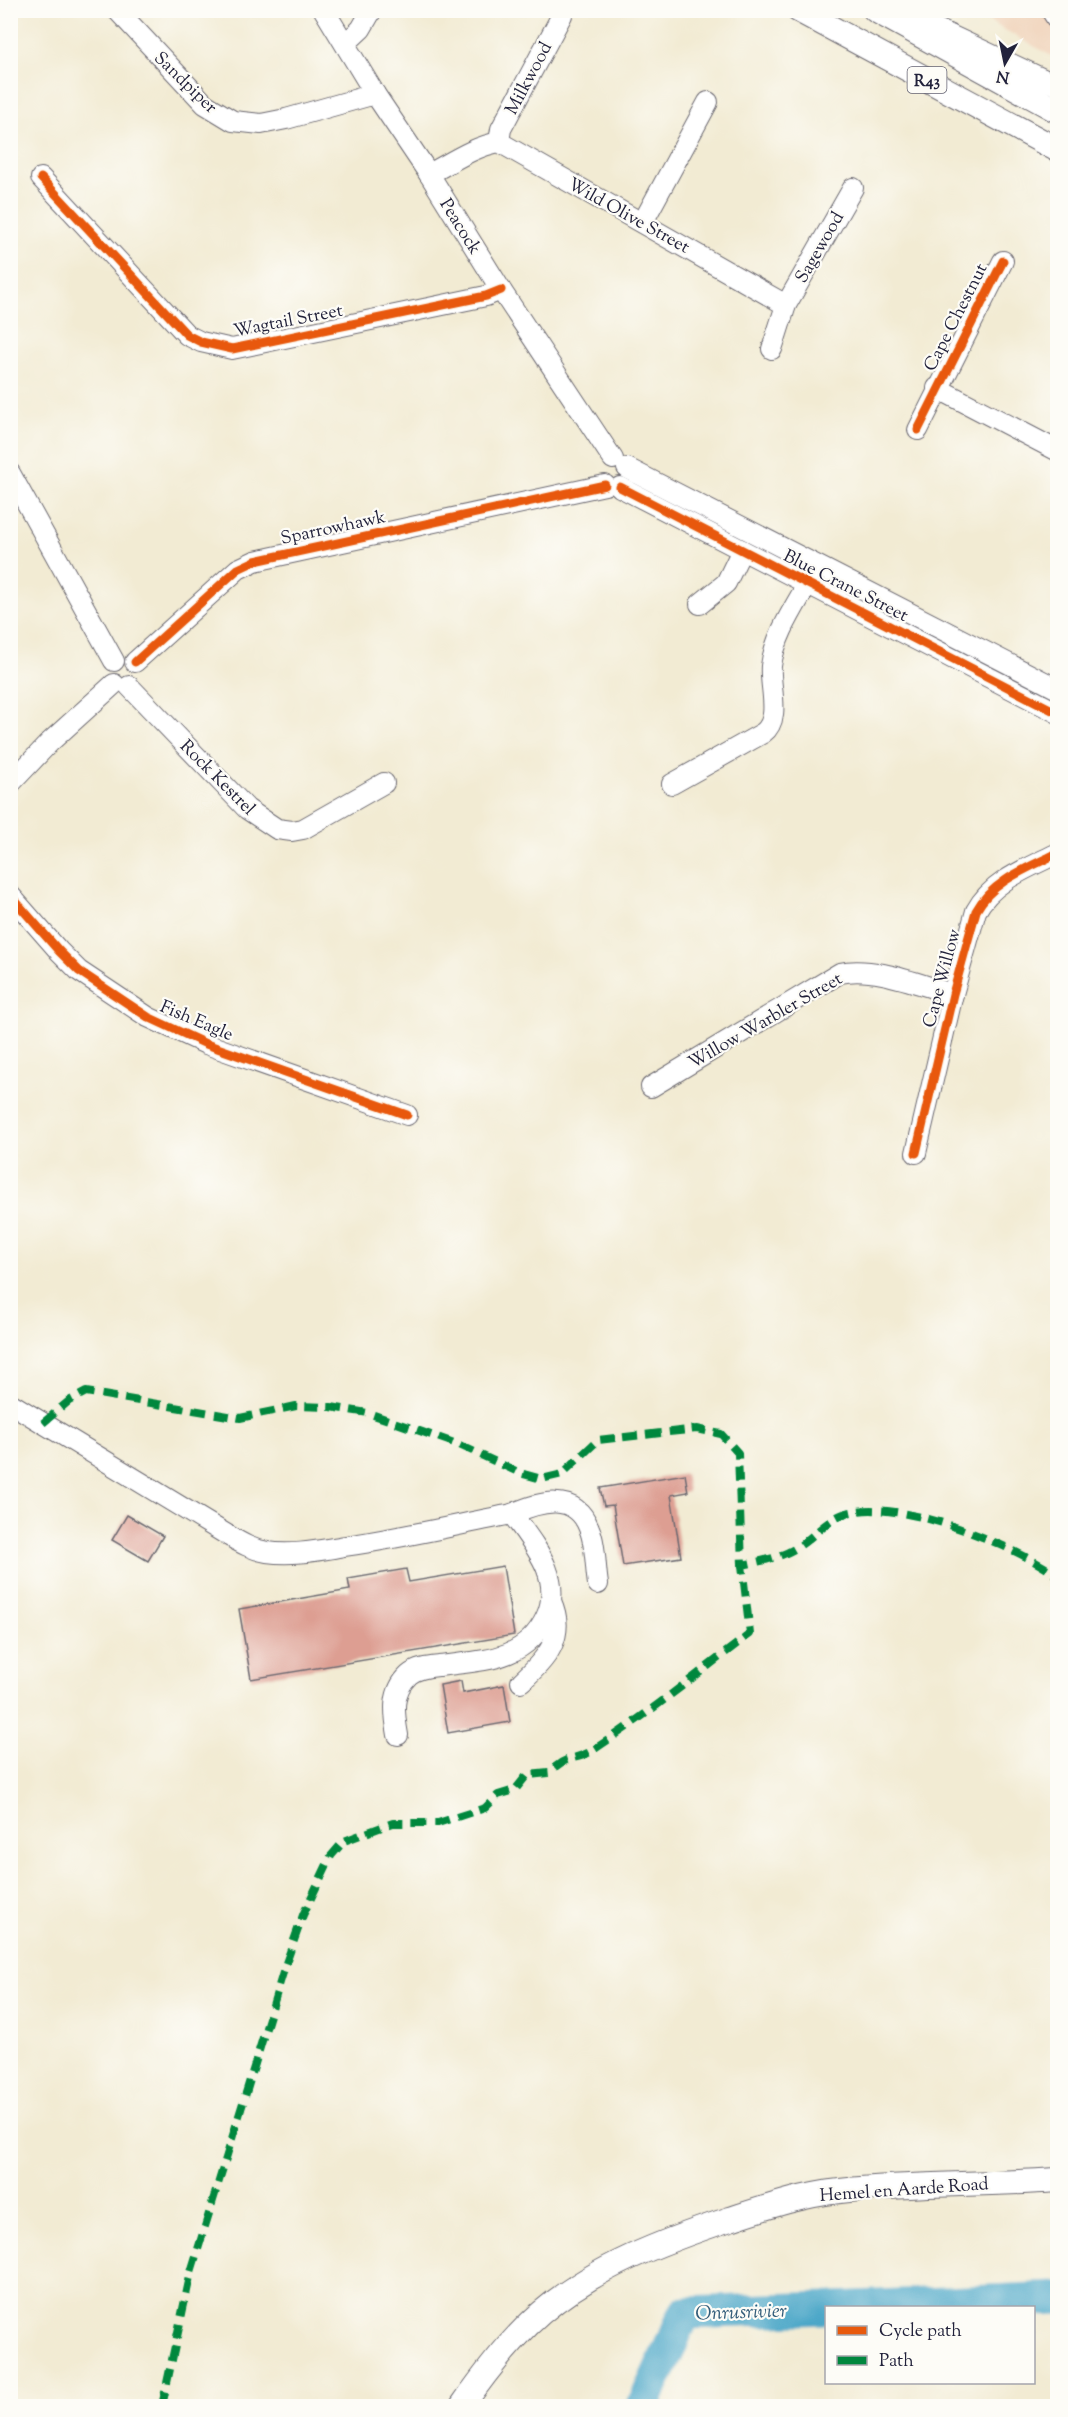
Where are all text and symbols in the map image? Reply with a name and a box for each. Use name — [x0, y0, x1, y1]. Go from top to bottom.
north arrow — [975, 33, 1035, 93]
street label: Milkwood — [500, 38, 560, 120]
street label: Sandpiper — [147, 46, 222, 121]
text: N — [995, 63, 1011, 88]
road number: R43 — [908, 67, 946, 93]
street label: Wild Olive Street — [562, 172, 694, 261]
street label: Peacock — [432, 194, 487, 260]
street label: Sagewood — [790, 208, 852, 288]
street label: Cape Chestnut — [918, 259, 995, 376]
street label: Wagtail Street — [232, 299, 345, 345]
street label: Sparrowhawk — [278, 505, 389, 553]
street label: Blue Crane Street — [778, 544, 912, 629]
street label: Rock Kestrel — [173, 735, 260, 822]
street label: Cape Willow — [917, 926, 969, 1031]
street label: Willow Warbler Street — [684, 967, 848, 1077]
street label: Fish Eagle — [156, 995, 237, 1049]
street label: Hemel en Aarde Road — [819, 2172, 990, 2210]
water label: Onrusrivier — [695, 2297, 787, 2330]
legend — [825, 2306, 1035, 2384]
text: Cycle path — [879, 2319, 962, 2345]
text: Path — [879, 2349, 914, 2375]

